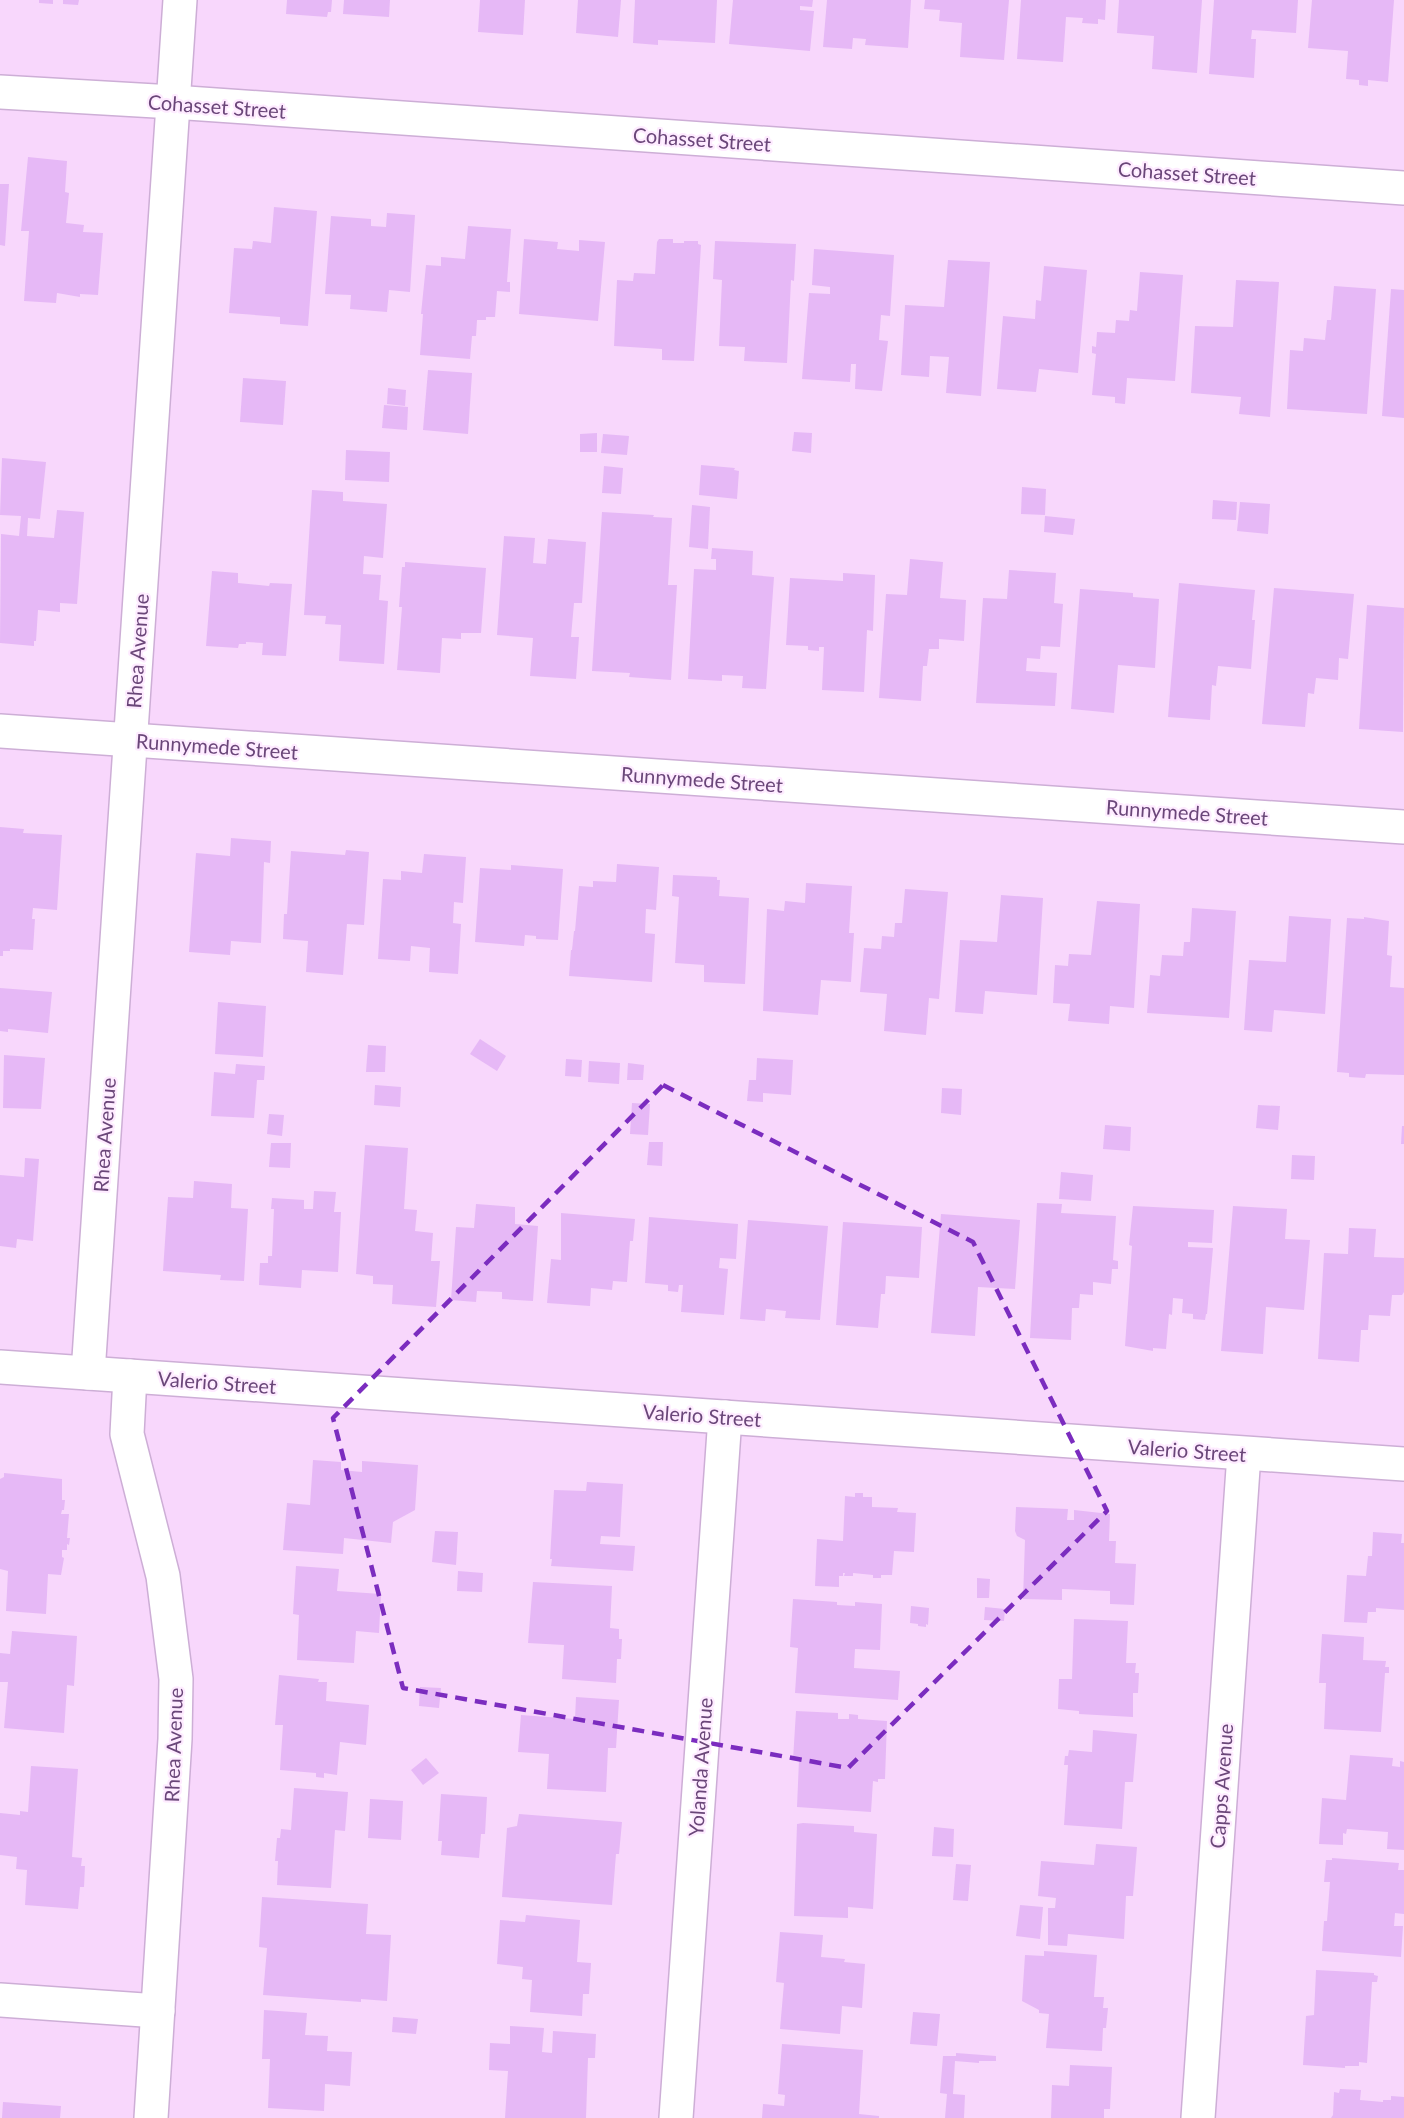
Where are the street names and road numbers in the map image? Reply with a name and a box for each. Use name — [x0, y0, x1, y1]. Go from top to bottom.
street label: Cohasset Street — [147, 89, 287, 123]
street label: Cohasset Street — [632, 122, 772, 156]
street label: Cohasset Street — [1117, 156, 1257, 190]
street label: Rhea Avenue — [121, 593, 153, 709]
street label: Runnymede Street — [135, 728, 299, 764]
street label: Runnymede Street — [620, 761, 784, 797]
street label: Runnymede Street — [1105, 794, 1269, 830]
street label: Rhea Avenue — [88, 1077, 120, 1193]
street label: Valerio Street — [157, 1366, 277, 1398]
street label: Valerio Street — [642, 1399, 762, 1431]
street label: Valerio Street — [1127, 1434, 1247, 1466]
street label: Rhea Avenue — [159, 1687, 187, 1803]
street label: Yolanda Avenue — [683, 1697, 717, 1837]
street label: Capps Avenue — [1205, 1723, 1237, 1849]

